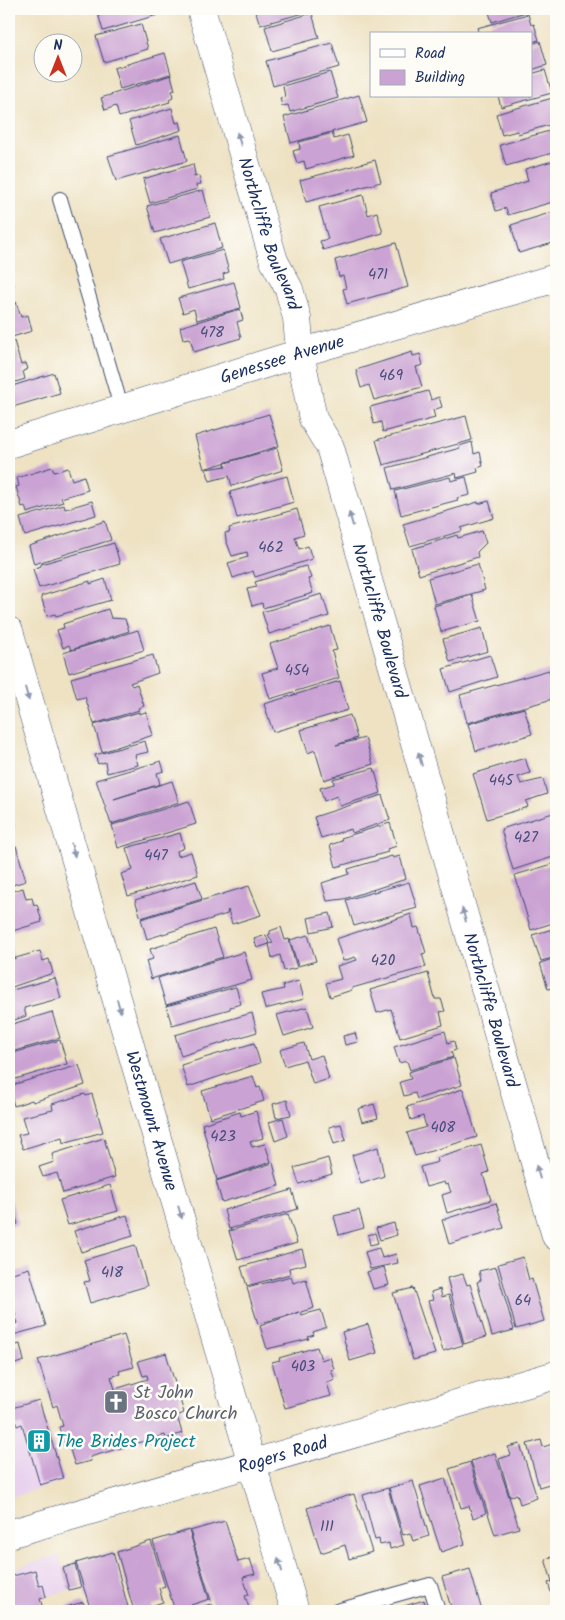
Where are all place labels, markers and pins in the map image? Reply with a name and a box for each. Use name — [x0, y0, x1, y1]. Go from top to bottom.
place label: St John Bosco Church — [134, 1379, 237, 1429]
church icon: St John Bosco Church — [103, 1389, 129, 1415]
building icon: The Brides Project — [26, 1428, 52, 1454]
place label: The Brides Project — [56, 1428, 197, 1457]

